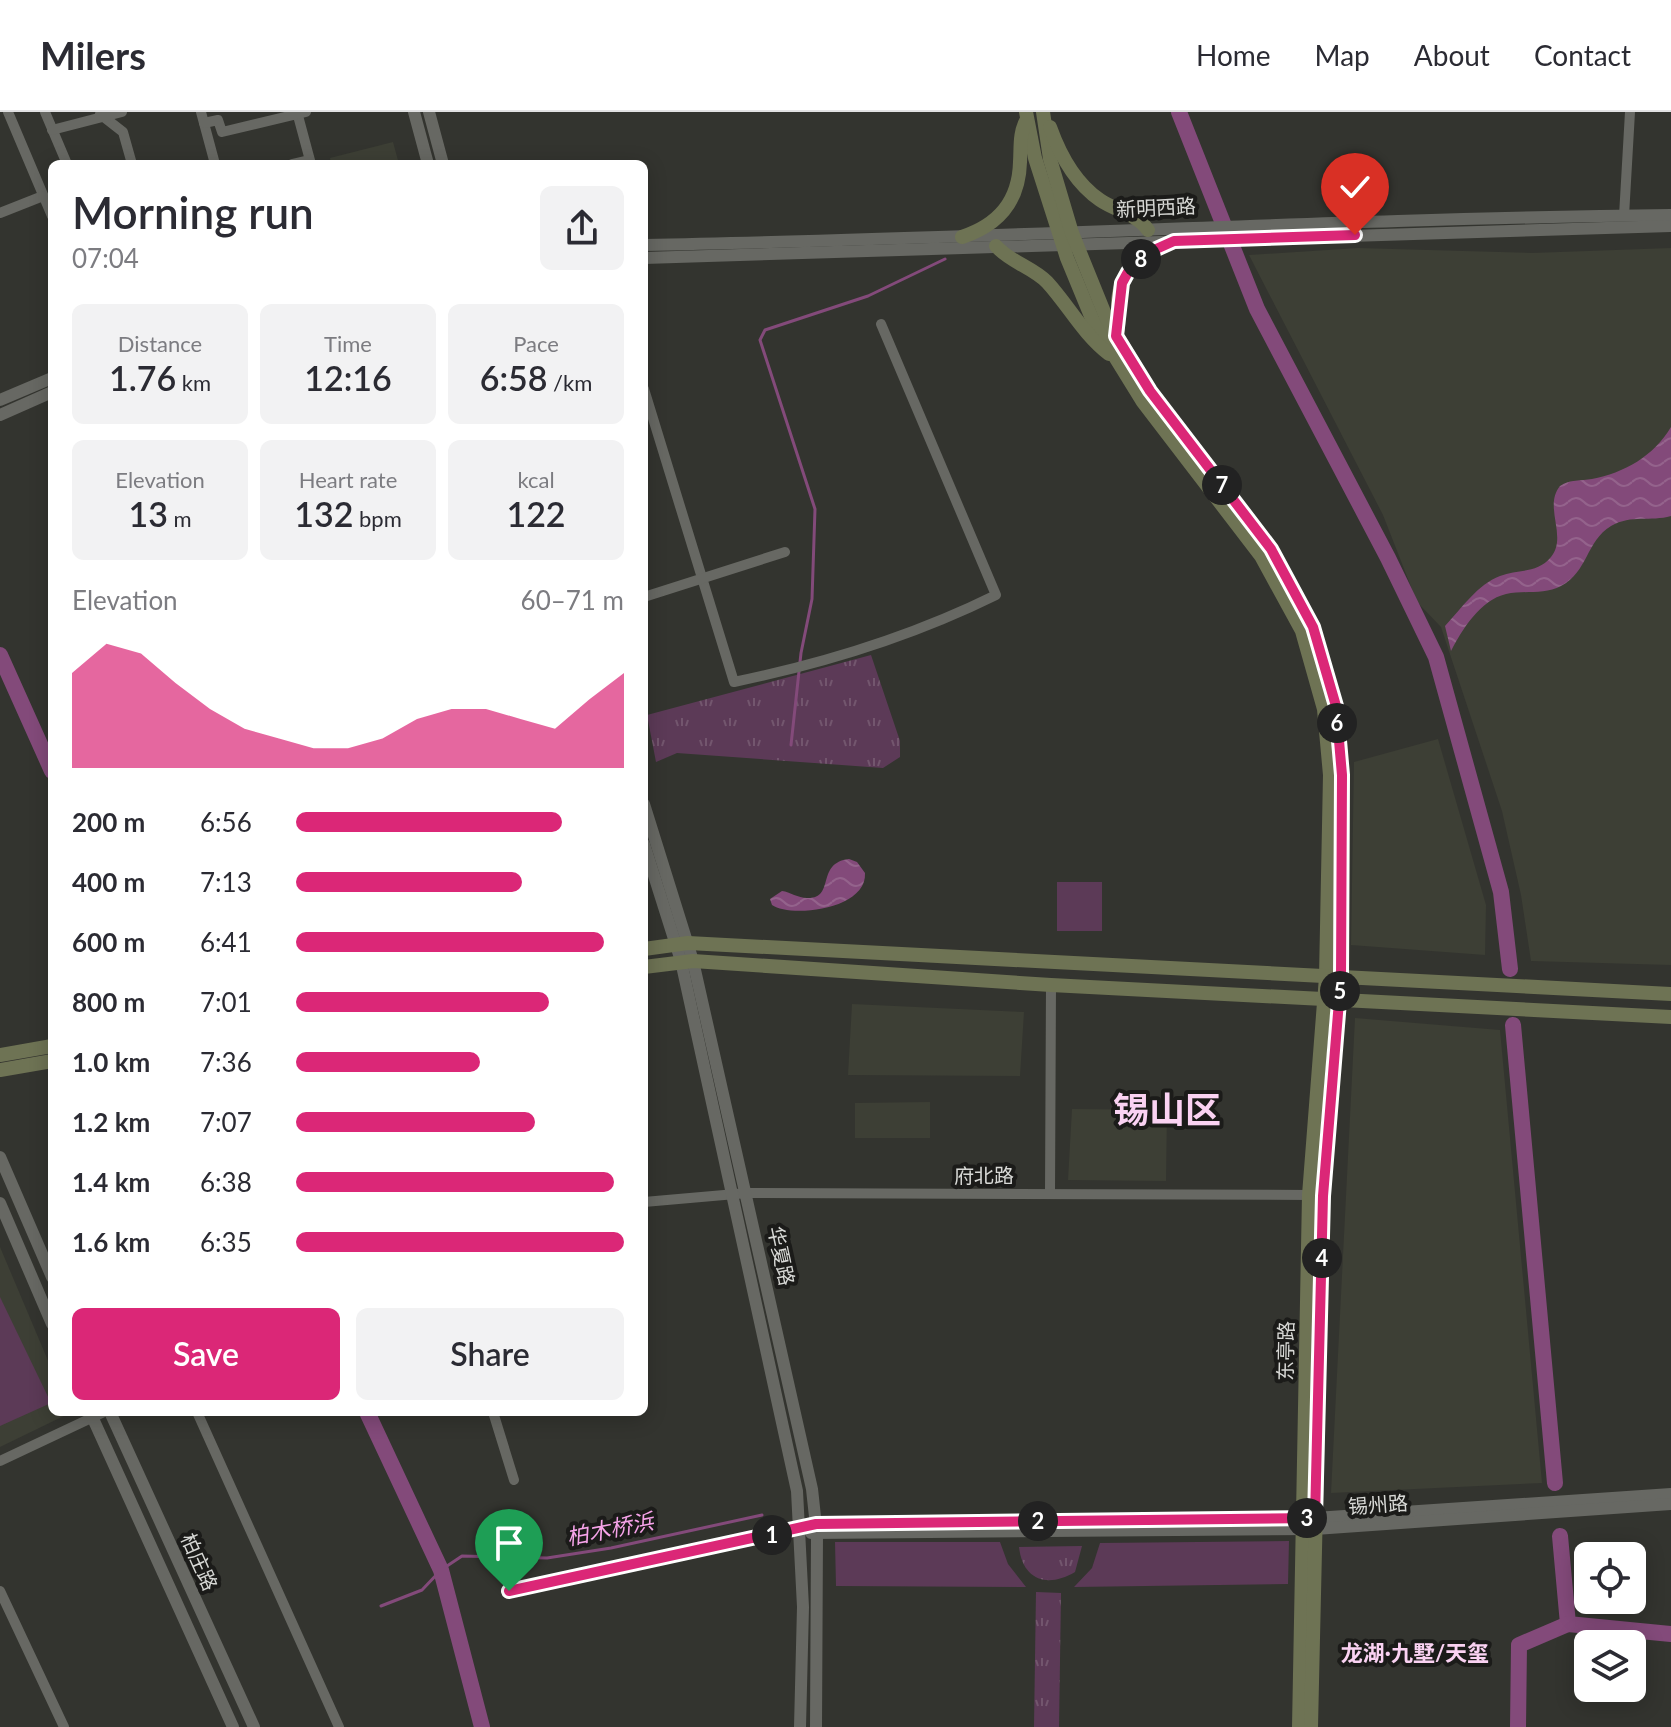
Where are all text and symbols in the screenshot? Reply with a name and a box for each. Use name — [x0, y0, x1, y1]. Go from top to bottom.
text: Milers — [40, 32, 146, 78]
text: Home — [1196, 38, 1271, 72]
text: Map — [1315, 38, 1370, 72]
text: About — [1414, 38, 1490, 72]
text: Contact — [1534, 38, 1631, 72]
pin — [1321, 153, 1389, 235]
icon: check — [1333, 165, 1377, 209]
text: Morning run — [72, 186, 314, 238]
button: share — [540, 186, 624, 270]
street label: 新明西路 — [1115, 193, 1197, 221]
pin: 8 — [1121, 239, 1161, 279]
text: 07:04 — [72, 242, 139, 274]
text: 8 — [1135, 245, 1147, 272]
text: Distance — [118, 330, 202, 357]
text: Time — [324, 330, 372, 357]
text: Pace — [513, 330, 559, 357]
text: 1.76 — [109, 357, 176, 398]
text: 12:16 — [304, 357, 392, 398]
text: 6:58 — [480, 357, 547, 398]
text: km — [176, 369, 211, 396]
text: /km — [547, 369, 592, 396]
pin: 7 — [1202, 465, 1242, 505]
text: Elevation — [115, 466, 205, 493]
text: Heart rate — [299, 466, 397, 493]
text: kcal — [517, 466, 555, 493]
text: 7 — [1216, 471, 1228, 498]
text: 13 — [128, 493, 168, 534]
text: 132 — [294, 493, 353, 534]
text: 122 — [506, 493, 566, 534]
text: m — [168, 505, 192, 532]
text: bpm — [353, 505, 402, 532]
text: Elevation — [72, 584, 178, 616]
text: 60–71 m — [521, 584, 624, 616]
pin: 6 — [1317, 703, 1357, 743]
text: 6 — [1331, 709, 1343, 736]
text: 200 m — [72, 806, 145, 838]
text: 6:56 — [200, 806, 252, 838]
text: 400 m — [72, 866, 145, 898]
text: 7:13 — [200, 866, 252, 898]
text: 600 m — [72, 926, 145, 958]
text: 6:41 — [200, 926, 252, 958]
pin: 5 — [1320, 971, 1360, 1011]
text: 5 — [1334, 977, 1346, 1004]
text: 800 m — [72, 986, 145, 1018]
text: 7:01 — [200, 986, 252, 1018]
text: 1.0 km — [72, 1046, 150, 1078]
text: 7:36 — [200, 1046, 252, 1078]
district label: 锡山区 — [1113, 1087, 1221, 1131]
text: 1.2 km — [72, 1106, 150, 1138]
text: 7:07 — [200, 1106, 252, 1138]
street label: 府北路 — [954, 1163, 1014, 1187]
text: 1.4 km — [72, 1166, 150, 1198]
text: 6:38 — [200, 1166, 252, 1198]
street label: 华夏路 — [764, 1224, 800, 1288]
text: 1.6 km — [72, 1226, 150, 1258]
text: 6:35 — [200, 1226, 252, 1258]
pin: 4 — [1302, 1238, 1342, 1278]
text: 4 — [1316, 1244, 1328, 1271]
button: Save — [72, 1308, 340, 1400]
button: Share — [356, 1308, 624, 1400]
street label: 东亭路 — [1272, 1321, 1298, 1381]
street label: 锡州路 — [1347, 1490, 1409, 1518]
pin: 3 — [1287, 1498, 1327, 1538]
pin: 2 — [1018, 1501, 1058, 1541]
text: 3 — [1301, 1504, 1313, 1531]
water label: 柏木桥浜 — [564, 1506, 658, 1550]
text: 2 — [1032, 1507, 1044, 1534]
pin — [475, 1509, 543, 1591]
pin: 1 — [752, 1515, 792, 1555]
icon: arrive — [487, 1521, 531, 1565]
text: 1 — [766, 1521, 778, 1548]
street label: 柏庄路 — [177, 1529, 223, 1594]
map controls — [1574, 1542, 1646, 1702]
button: locate — [1574, 1542, 1646, 1614]
button: layers — [1574, 1630, 1646, 1702]
district label: 龙湖·九墅/天玺 — [1341, 1639, 1489, 1666]

